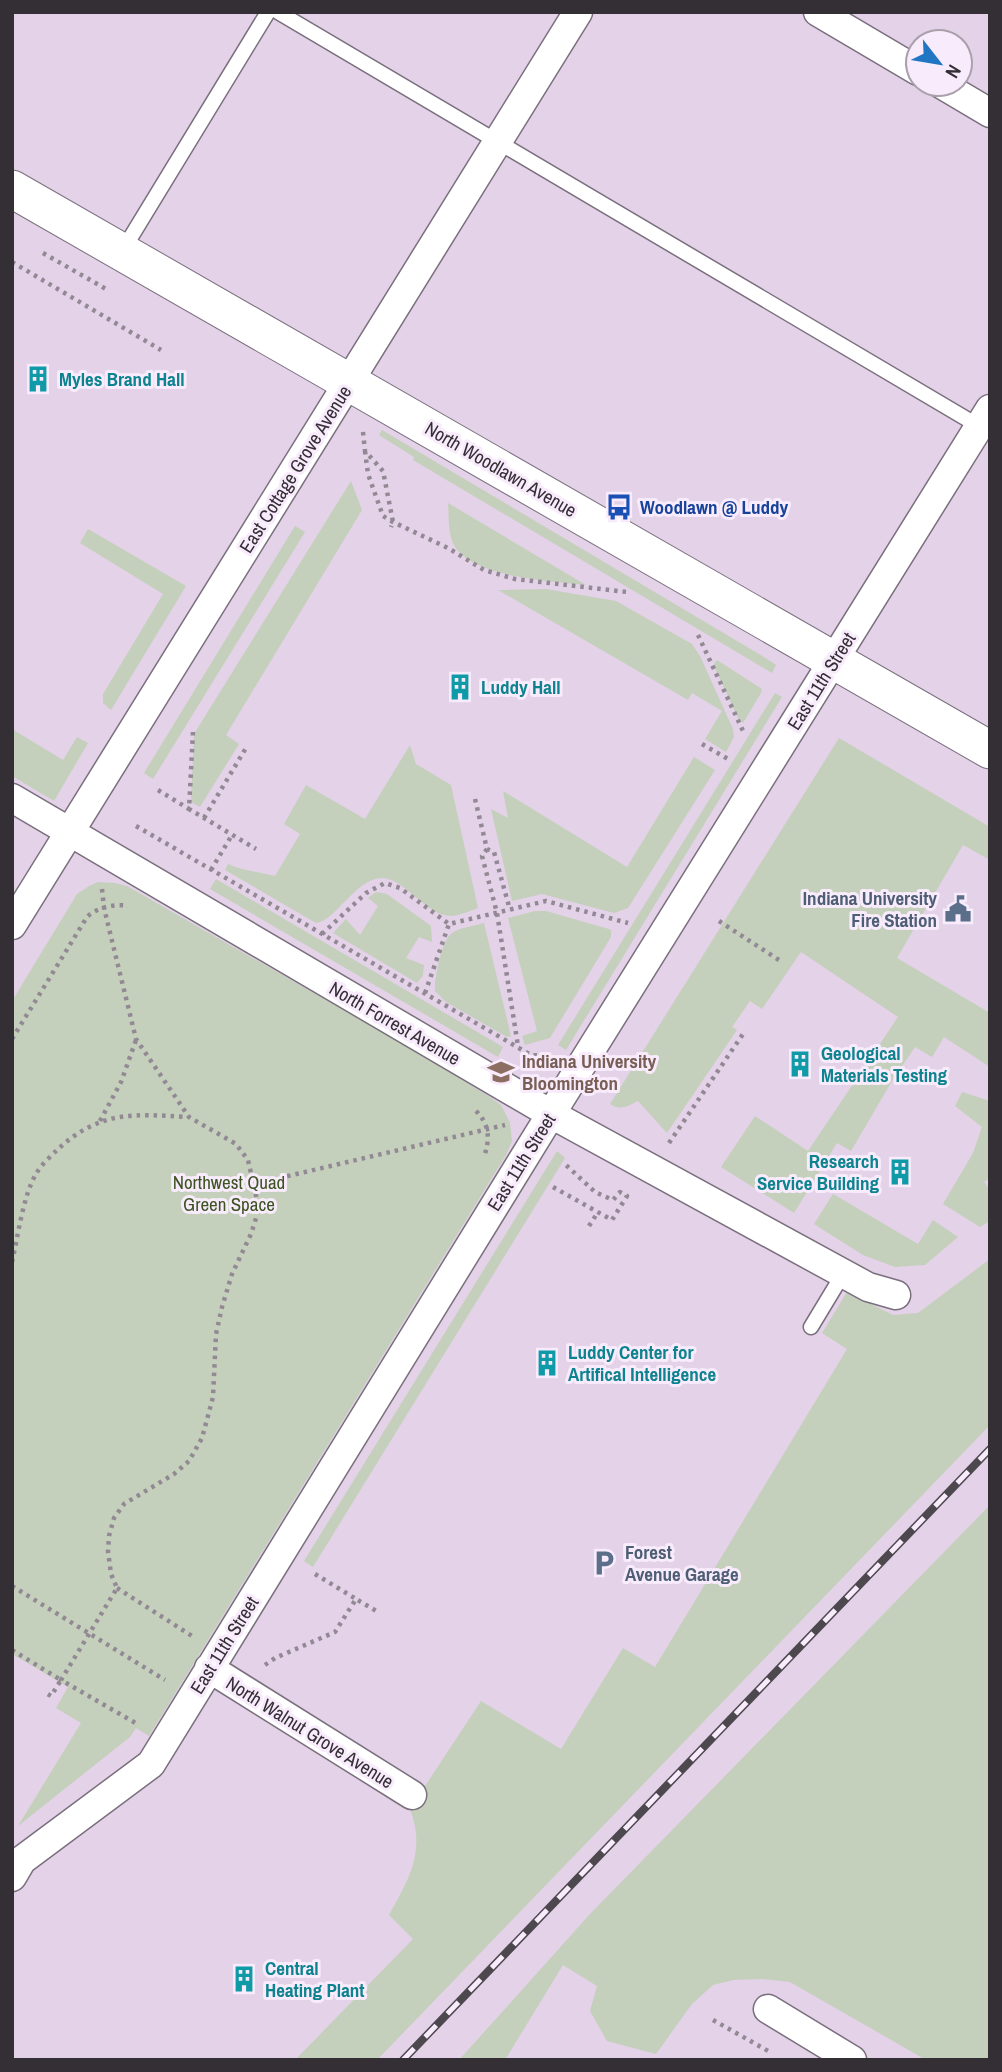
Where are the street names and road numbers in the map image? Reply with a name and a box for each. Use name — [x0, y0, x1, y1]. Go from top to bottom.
street label: East Cottage Grove Avenue — [233, 380, 357, 558]
street label: North Woodlawn Avenue — [420, 415, 582, 523]
street label: East 11th Street — [781, 627, 862, 735]
street label: North Forrest Avenue — [325, 975, 465, 1071]
street label: East 11th Street — [481, 1108, 562, 1216]
street label: East 11th Street — [184, 1591, 265, 1699]
street label: North Walnut Grove Avenue — [221, 1670, 399, 1794]

